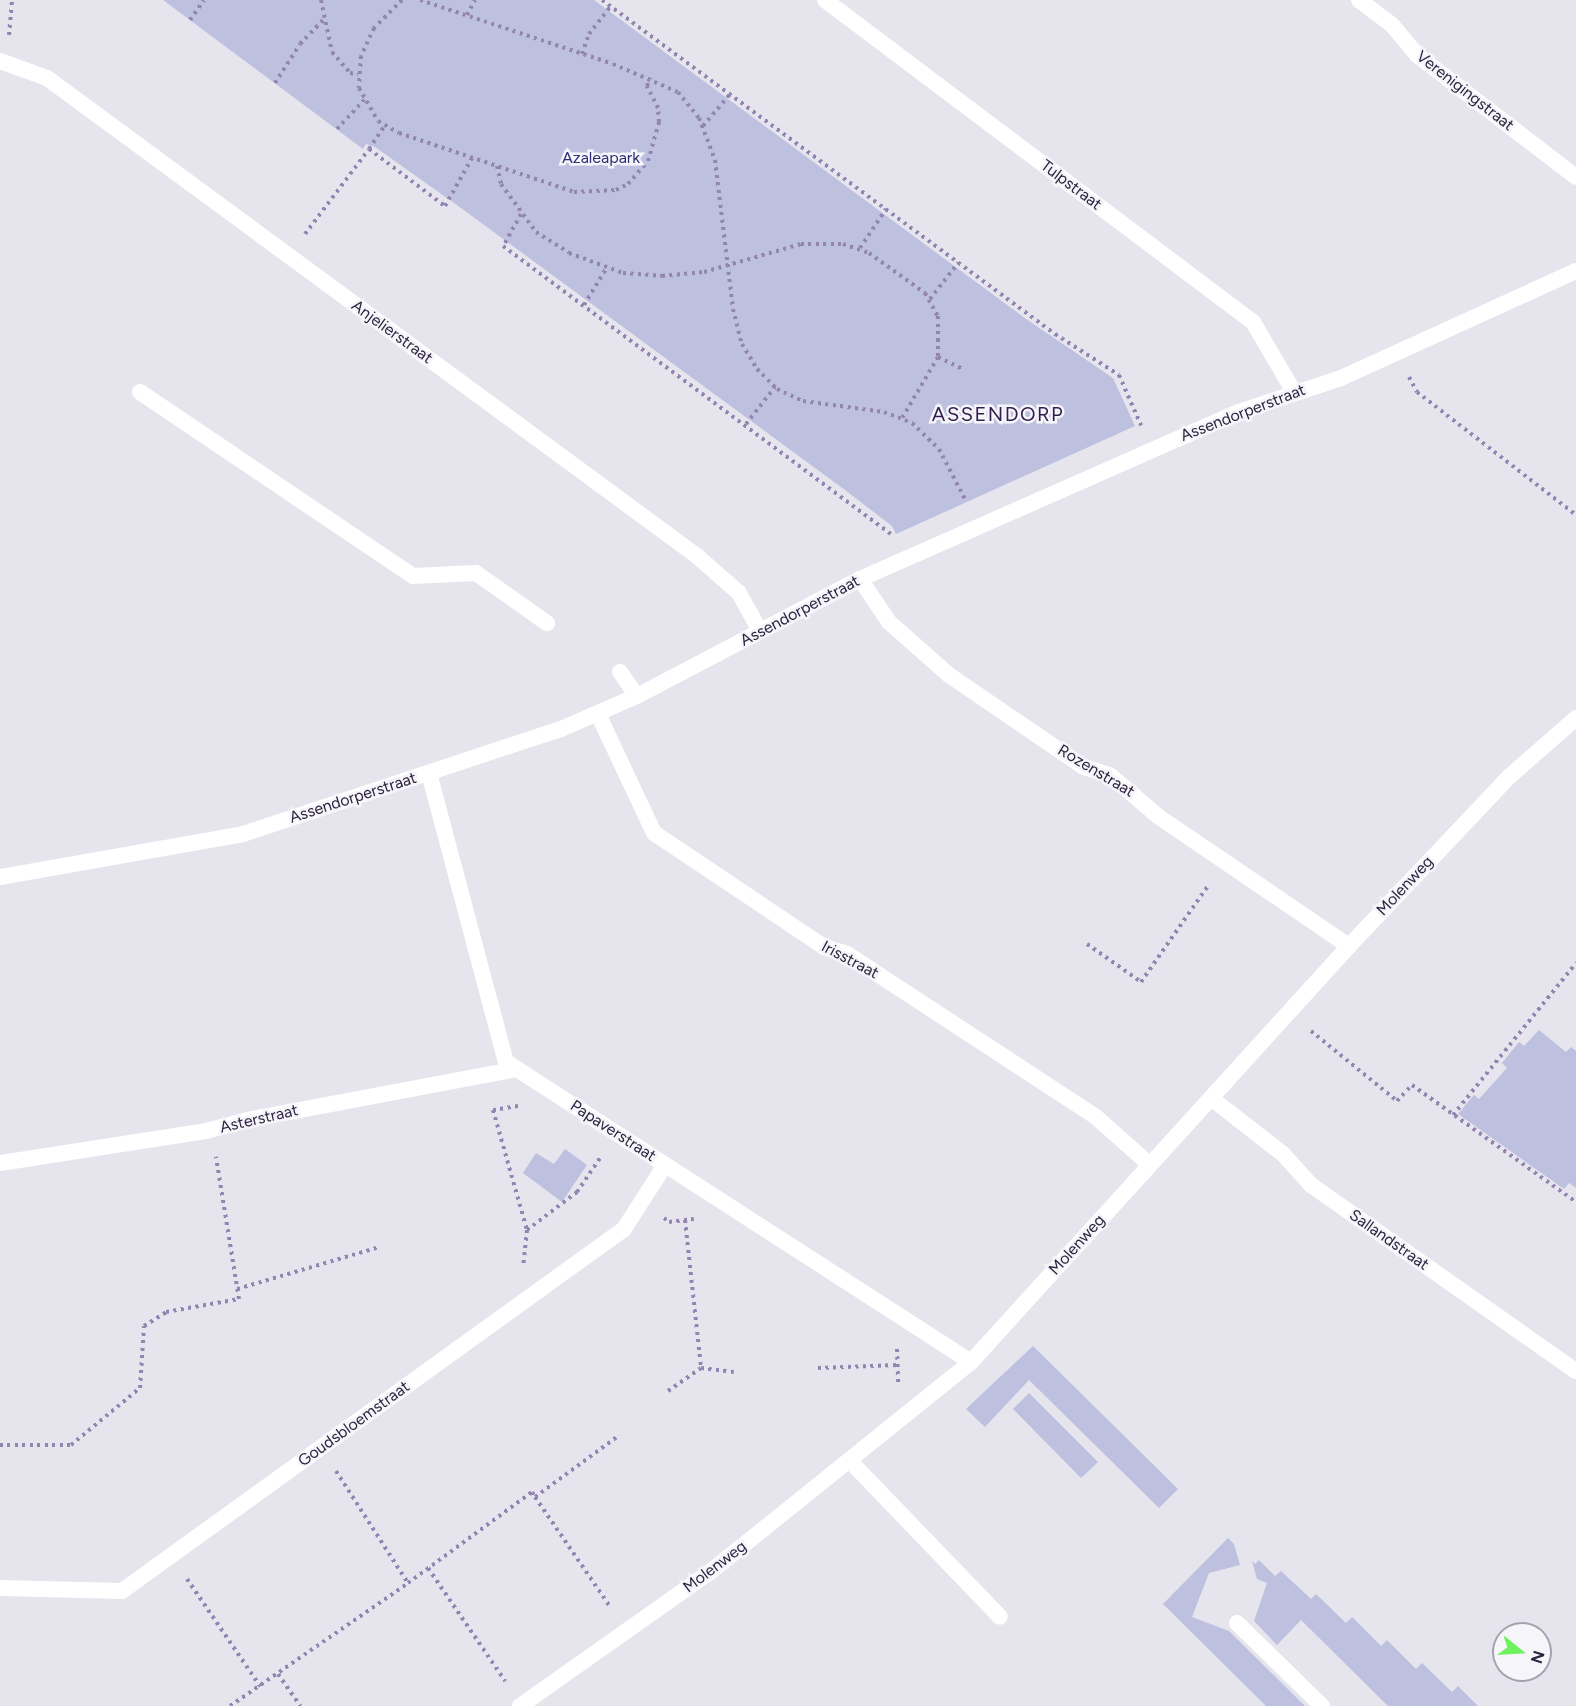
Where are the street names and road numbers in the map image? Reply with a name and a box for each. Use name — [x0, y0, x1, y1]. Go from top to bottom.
street label: Verenigingstraat — [1412, 47, 1518, 135]
street label: Tulpstraat — [1037, 156, 1105, 214]
street label: Anjelierstraat — [348, 296, 436, 368]
street label: Assendorperstraat — [1178, 380, 1308, 446]
street label: Assendorperstraat — [737, 571, 863, 651]
street label: Rozenstraat — [1054, 741, 1138, 801]
street label: Assendorperstraat — [287, 768, 419, 828]
street label: Molenweg — [1373, 852, 1437, 920]
street label: Irisstraat — [818, 937, 882, 983]
street label: Papaverstraat — [567, 1096, 659, 1166]
street label: Asterstraat — [218, 1101, 300, 1137]
street label: Sallandstraat — [1345, 1206, 1433, 1274]
street label: Molenweg — [1045, 1211, 1109, 1279]
street label: Goudsbloemstraat — [295, 1377, 413, 1471]
street label: Molenweg — [680, 1537, 750, 1597]

